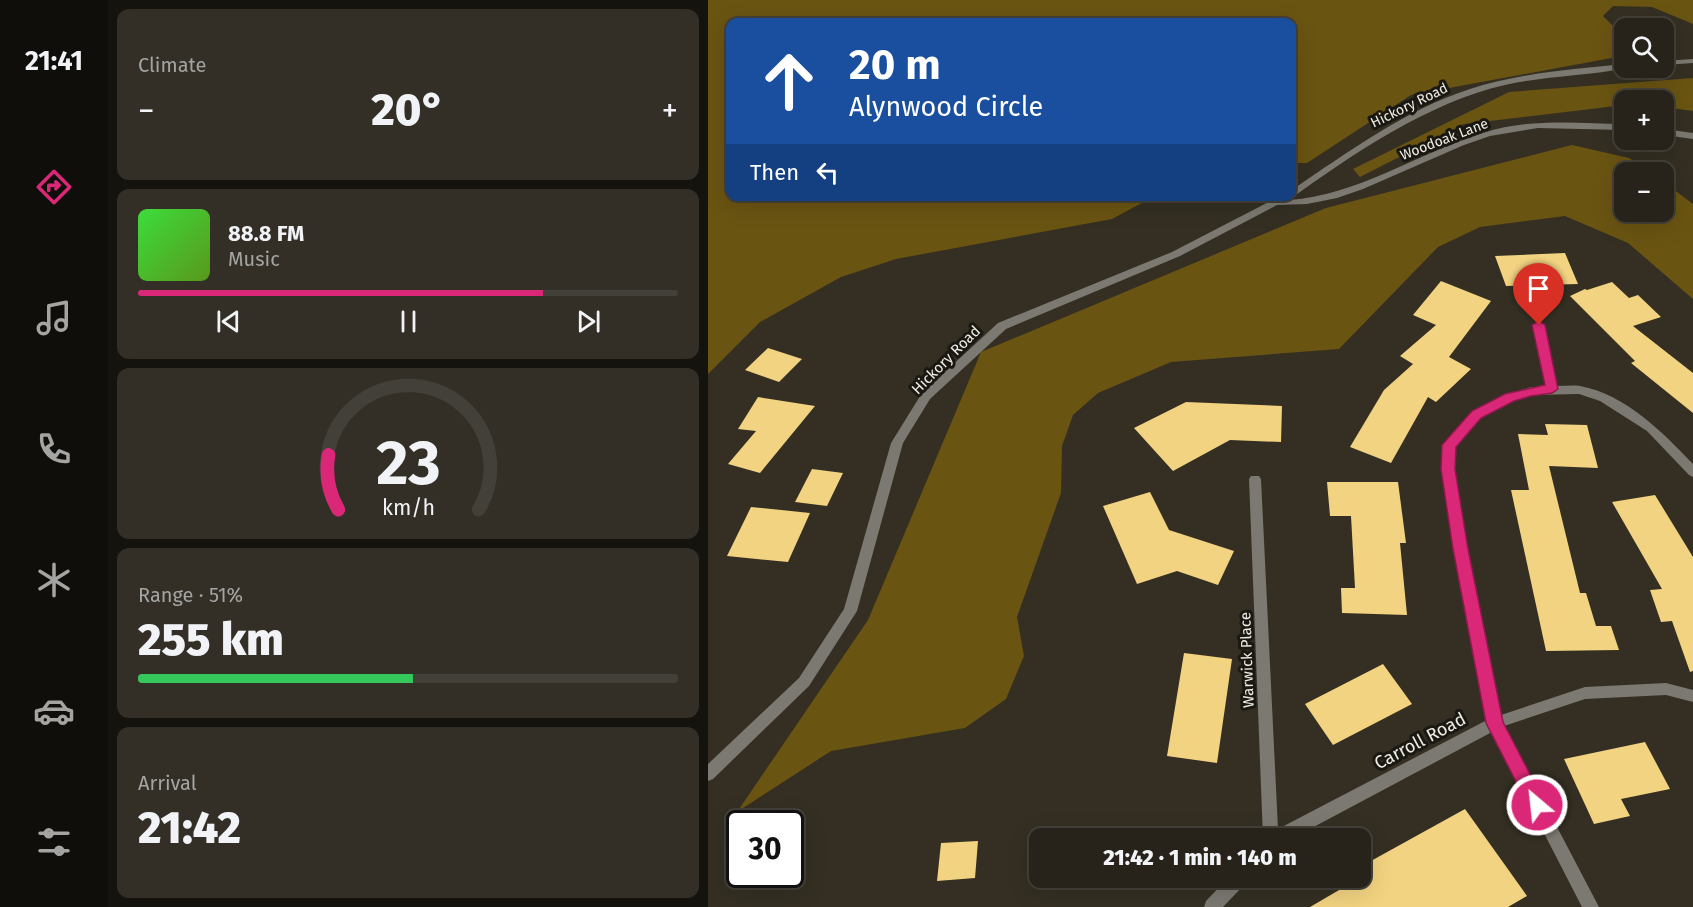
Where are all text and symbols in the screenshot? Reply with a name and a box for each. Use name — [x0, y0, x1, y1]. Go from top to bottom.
map controls — [1614, 18, 1674, 222]
button: search — [1614, 18, 1674, 78]
text: 20 m — [849, 40, 941, 90]
icon: ahead — [750, 42, 828, 120]
text: 21:41 — [25, 45, 83, 77]
text: Climate — [138, 53, 206, 77]
street label: Hickory Road — [1368, 79, 1451, 131]
text: 20° — [371, 83, 445, 137]
button: + — [1614, 90, 1674, 150]
text: − — [138, 91, 155, 131]
text: + — [662, 91, 678, 131]
text: Alynwood Circle — [849, 91, 1043, 123]
street label: Woodoak Lane — [1398, 115, 1491, 164]
icon: left — [811, 156, 844, 189]
text: Then — [750, 159, 799, 186]
button: − — [1614, 162, 1674, 222]
icon: directions — [33, 166, 75, 208]
text: 88.8 FM — [228, 220, 304, 247]
text: Music — [228, 247, 280, 271]
pin — [1513, 263, 1564, 325]
icon: arrive — [1522, 272, 1555, 305]
icon: music — [33, 297, 75, 339]
icon: previous — [212, 305, 245, 338]
icon: pause — [392, 305, 425, 338]
icon: next — [572, 305, 605, 338]
street label: Hickory Road — [908, 322, 984, 398]
text: 23 — [376, 427, 440, 502]
icon: phone — [33, 428, 75, 470]
text: km/h — [381, 496, 435, 522]
icon: climate — [33, 559, 75, 601]
text: Range · 51% — [138, 583, 243, 607]
street label: Warwick Place — [1236, 612, 1258, 708]
text: 255 km — [138, 613, 284, 667]
icon: car — [33, 690, 75, 732]
street label: Carroll Road — [1371, 708, 1469, 774]
text: Arrival — [138, 771, 197, 795]
position arrow — [1505, 773, 1569, 837]
text: 21:42 — [138, 801, 241, 855]
speed limit sign: 30 — [726, 810, 804, 888]
icon: filters — [33, 821, 75, 863]
text: 21:42 · 1 min · 140 m — [1103, 844, 1297, 871]

